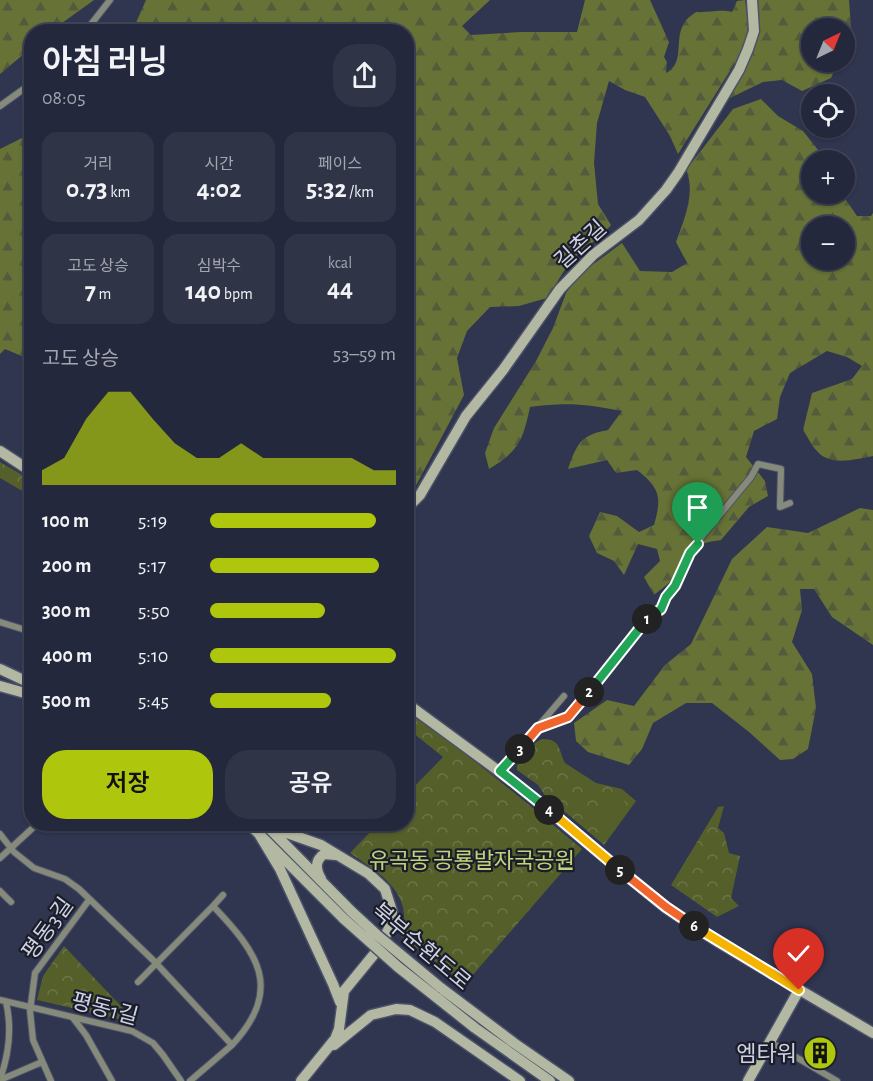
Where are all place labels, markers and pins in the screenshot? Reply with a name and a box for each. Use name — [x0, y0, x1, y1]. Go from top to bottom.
pin — [672, 482, 723, 544]
pin: 1 — [632, 604, 662, 634]
pin: 2 — [574, 677, 604, 707]
pin: 3 — [505, 734, 535, 764]
pin: 4 — [534, 795, 564, 825]
pin: 5 — [605, 855, 635, 885]
pin: 6 — [679, 911, 709, 941]
pin — [773, 928, 824, 990]
building icon: 엠타워 — [802, 1035, 838, 1071]
place label: 엠타워 — [736, 1042, 797, 1065]

